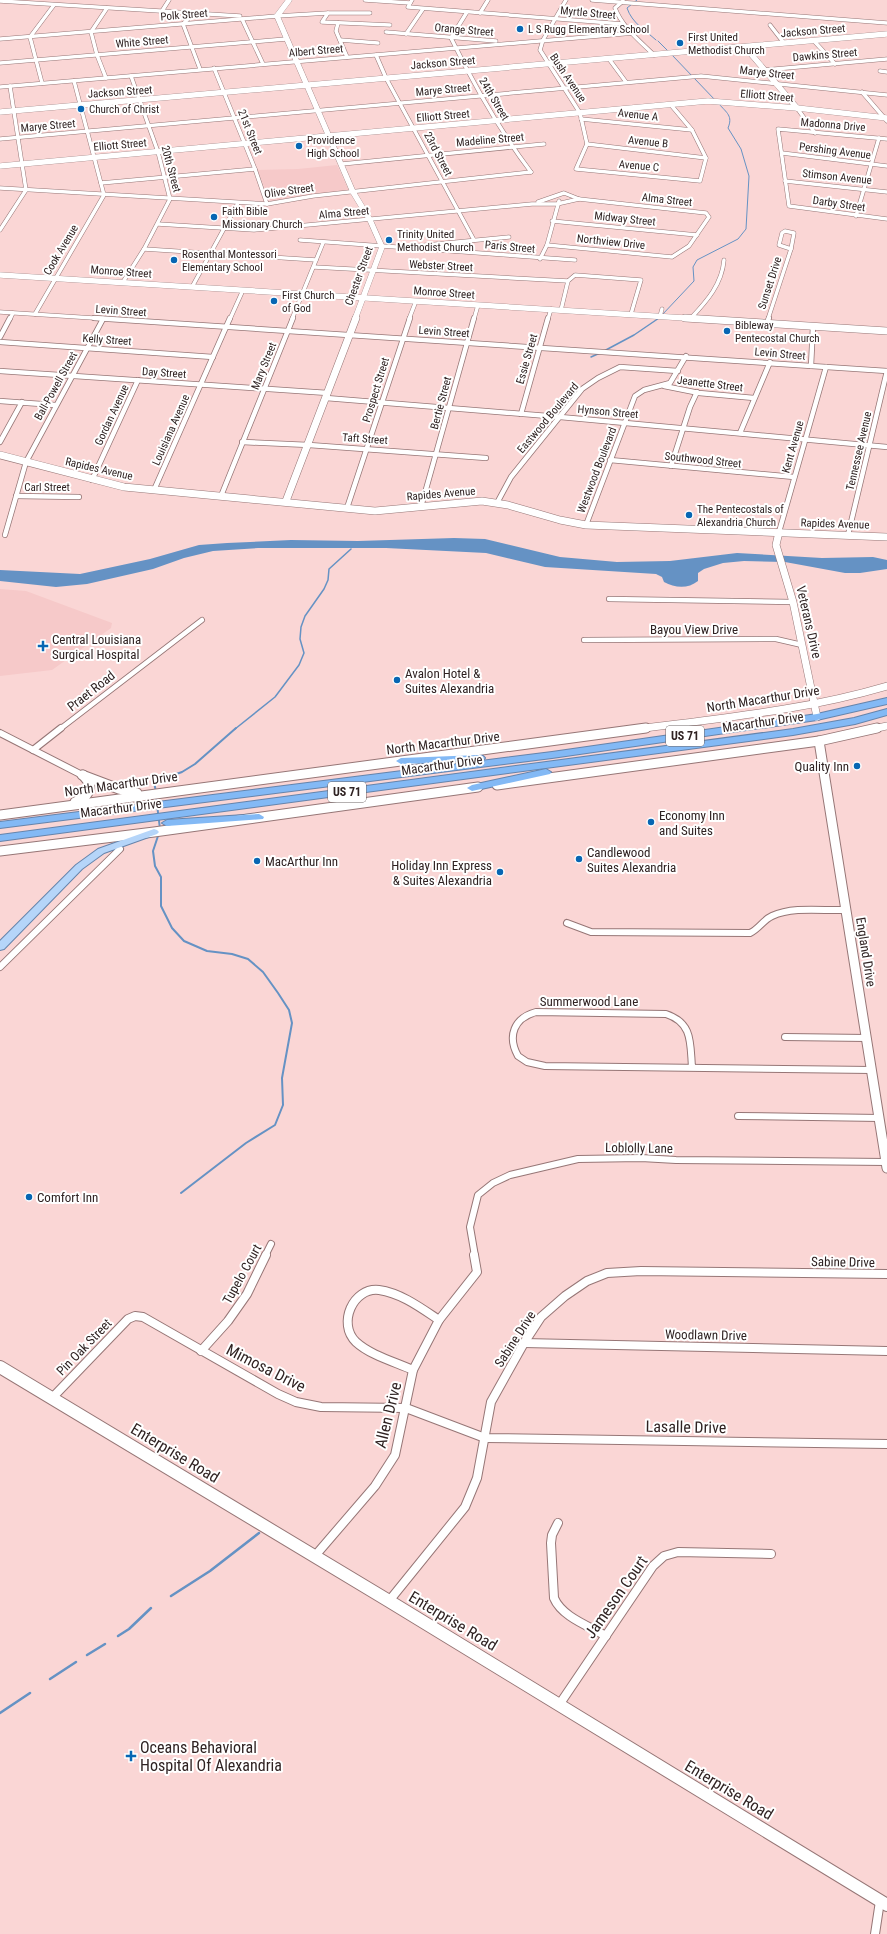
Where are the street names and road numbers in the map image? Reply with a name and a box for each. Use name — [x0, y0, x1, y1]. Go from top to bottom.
street label: Myrtle Street — [560, 4, 616, 22]
street label: Polk Street — [160, 6, 208, 24]
street label: Orange Street — [434, 21, 494, 39]
street label: Jackson Street — [780, 22, 846, 40]
street label: White Street — [115, 33, 169, 51]
street label: Albert Street — [288, 42, 344, 60]
street label: Dawkins Street — [792, 46, 858, 64]
street label: Bush Avenue — [547, 51, 589, 105]
street label: Jackson Street — [410, 54, 476, 72]
street label: Marye Street — [739, 64, 795, 82]
street label: 24th Street — [476, 75, 512, 123]
street label: Marye Street — [415, 81, 471, 99]
street label: Jackson Street — [87, 83, 153, 101]
street label: Elliott Street — [740, 87, 794, 105]
street label: Avenue A — [617, 106, 659, 124]
street label: Elliott Street — [416, 107, 470, 125]
street label: 21st Street — [235, 108, 265, 156]
street label: Madonna Drive — [800, 116, 866, 134]
street label: Marye Street — [20, 117, 76, 135]
street label: 23rd Street — [421, 130, 455, 178]
street label: Madeline Street — [456, 131, 524, 149]
street label: Avenue B — [627, 133, 669, 151]
street label: Elliott Street — [93, 136, 147, 154]
street label: Pershing Avenue — [798, 140, 872, 162]
street label: 20th Street — [159, 144, 183, 194]
street label: Avenue C — [618, 158, 660, 174]
street label: Stimson Avenue — [802, 167, 872, 187]
street label: Olive Street — [263, 181, 315, 201]
street label: Alma Street — [641, 191, 693, 209]
street label: Darby Street — [812, 194, 866, 214]
street label: Alma Street — [318, 204, 370, 222]
street label: Midway Street — [594, 209, 656, 229]
street label: Cook Avenue — [41, 222, 81, 278]
street label: Northview Drive — [576, 232, 646, 252]
street label: Paris Street — [484, 238, 536, 256]
street label: Chester Street — [342, 245, 376, 307]
street label: Sunset Drive — [755, 255, 785, 311]
street label: Webster Street — [409, 258, 473, 274]
street label: Monroe Street — [90, 263, 152, 281]
street label: Monroe Street — [413, 284, 475, 302]
street label: Levin Street — [95, 303, 147, 319]
street label: Levin Street — [418, 324, 470, 340]
street label: Kelly Street — [82, 332, 132, 348]
street label: Essie Street — [514, 332, 540, 386]
street label: Mary Street — [249, 340, 279, 392]
street label: Levin Street — [754, 345, 806, 363]
street label: Ball-Powell Street — [32, 349, 80, 423]
street label: Prospect Street — [360, 356, 392, 424]
street label: Day Street — [141, 365, 187, 381]
street label: Jeanette Street — [676, 374, 744, 394]
street label: Bertie Street — [428, 375, 454, 431]
street label: Eastwood Boulevard — [515, 380, 581, 456]
street label: Gordan Avenue — [92, 383, 132, 447]
street label: Louisiana Avenue — [150, 393, 192, 467]
street label: Hynson Street — [577, 403, 639, 421]
street label: Tennessee Avenue — [844, 410, 874, 492]
street label: Kent Avenue — [779, 419, 807, 475]
street label: Westwood Boulevard — [575, 425, 619, 515]
street label: Taft Street — [342, 431, 388, 447]
street label: Southwood Street — [664, 450, 742, 470]
street label: Rapides Avenue — [64, 455, 134, 483]
street label: Carl Street — [24, 481, 70, 494]
street label: Rapides Avenue — [406, 485, 476, 503]
street label: Rapides Avenue — [800, 516, 870, 532]
street label: Veterans Drive — [793, 584, 825, 660]
street label: Bayou View Drive — [650, 622, 738, 637]
street label: Praet Road — [64, 668, 118, 714]
street label: North Macarthur Drive — [706, 683, 820, 715]
street label: Macarthur Drive — [721, 709, 805, 735]
road number: US 71 — [666, 726, 704, 746]
street label: North Macarthur Drive — [386, 729, 500, 757]
street label: Macarthur Drive — [400, 752, 484, 778]
street label: North Macarthur Drive — [64, 769, 178, 799]
road number: US 71 — [328, 782, 366, 802]
street label: Macarthur Drive — [79, 796, 163, 820]
street label: England Drive — [853, 916, 879, 988]
street label: Summerwood Lane — [540, 994, 638, 1009]
street label: Loblolly Lane — [605, 1140, 673, 1156]
street label: Tupelo Court — [220, 1241, 265, 1306]
street label: Sabine Drive — [811, 1254, 875, 1270]
street label: Sabine Drive — [491, 1308, 539, 1370]
street label: Pin Oak Street — [53, 1315, 115, 1378]
street label: Woodlawn Drive — [665, 1327, 747, 1343]
street label: Mimosa Drive — [223, 1340, 309, 1396]
street label: Allen Drive — [371, 1380, 405, 1450]
street label: Lasalle Drive — [646, 1417, 726, 1437]
street label: Enterprise Road — [127, 1419, 223, 1487]
street label: Jameson Court — [581, 1552, 652, 1642]
street label: Enterprise Road — [405, 1587, 501, 1655]
street label: Enterprise Road — [681, 1756, 777, 1824]

